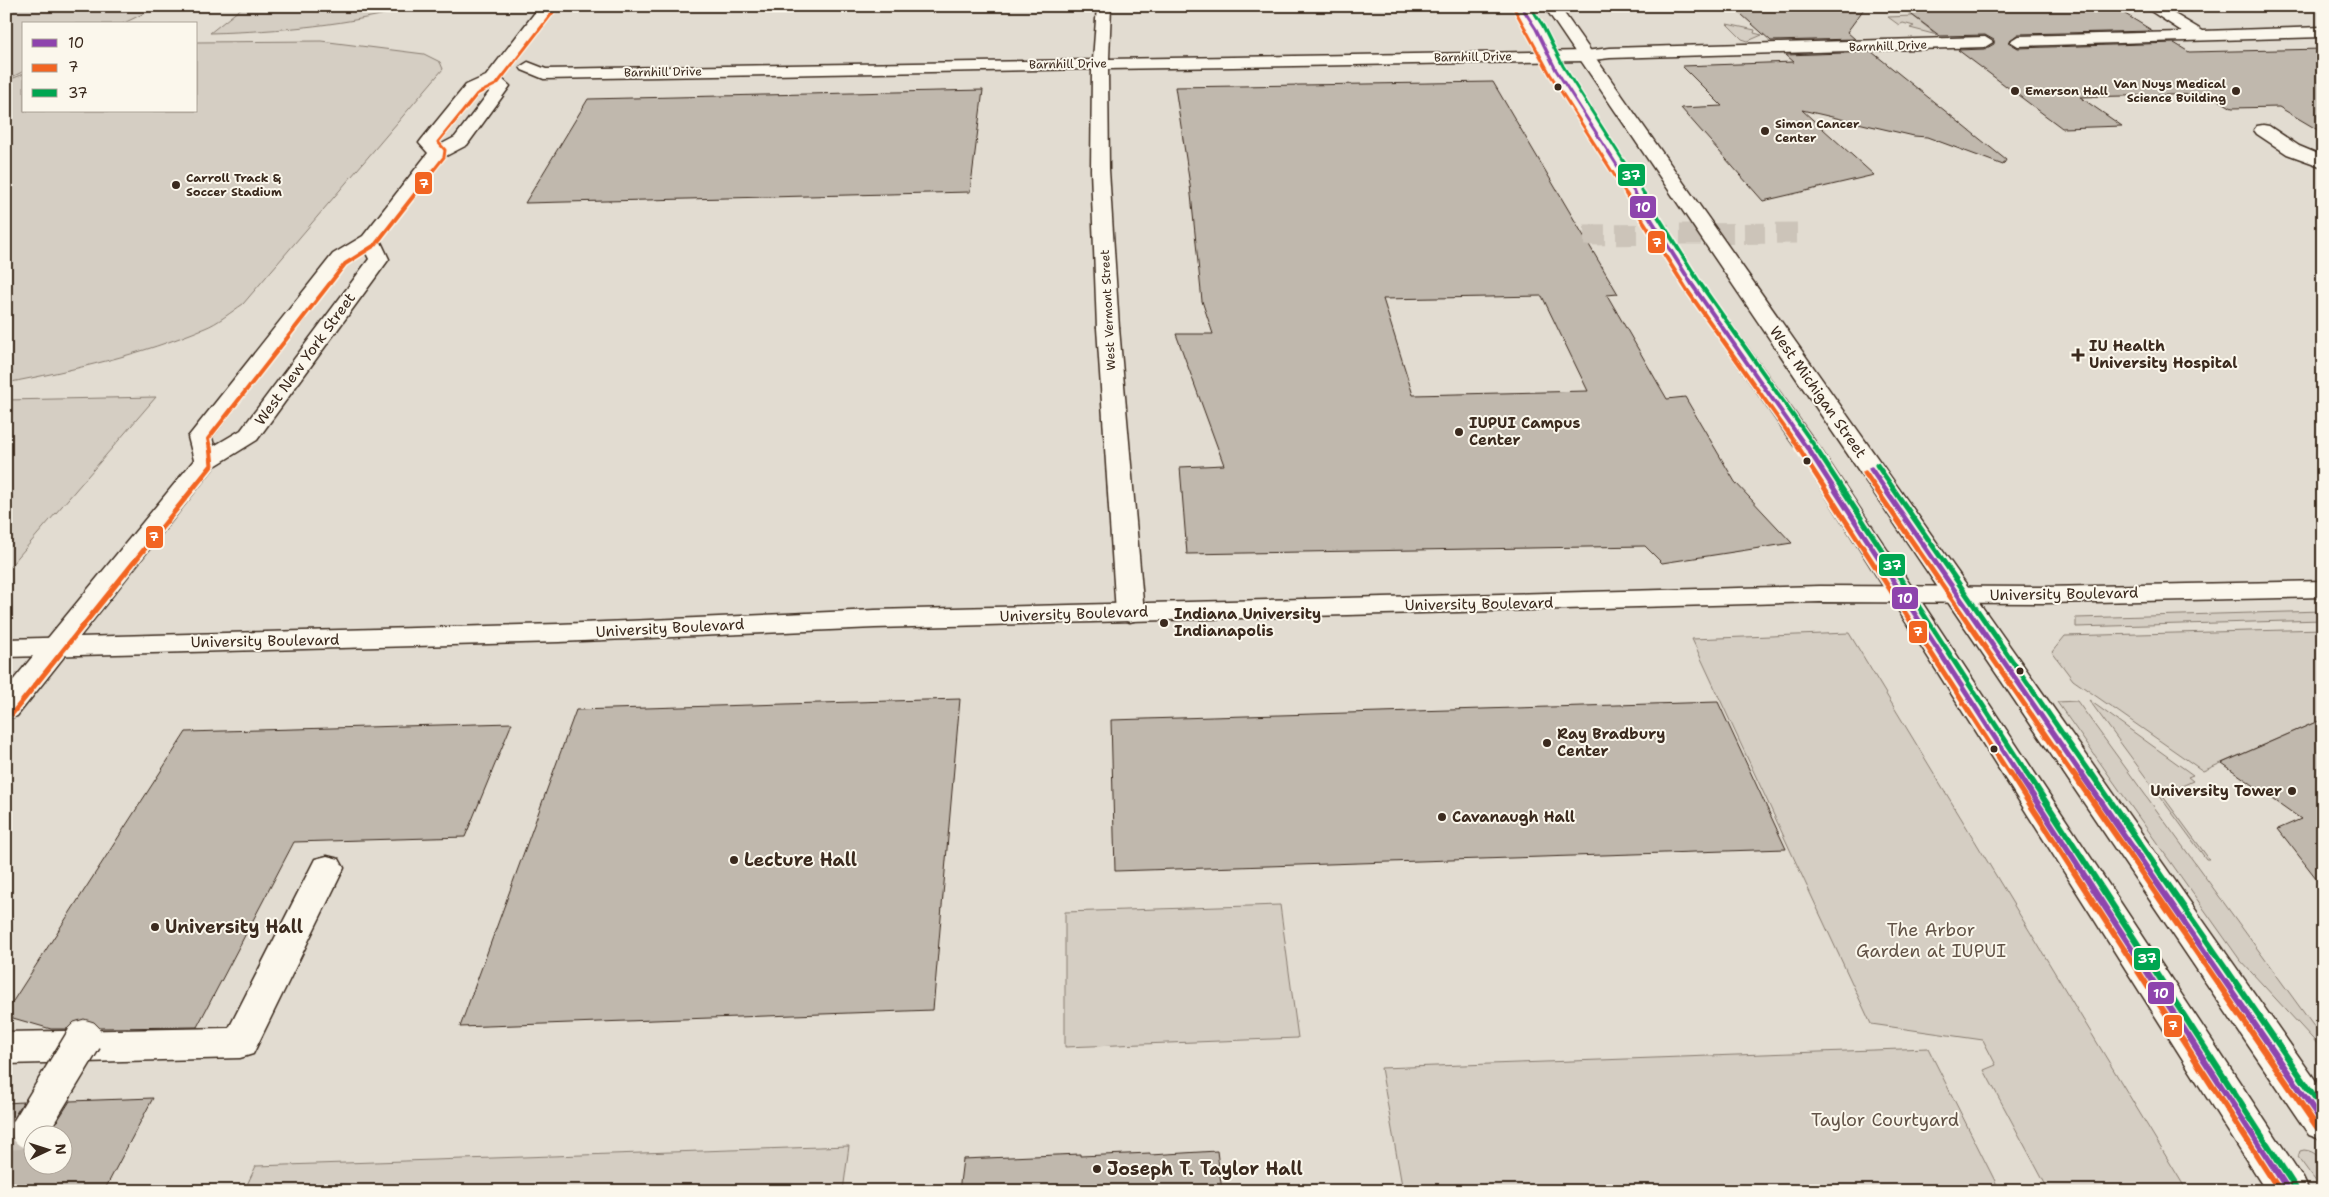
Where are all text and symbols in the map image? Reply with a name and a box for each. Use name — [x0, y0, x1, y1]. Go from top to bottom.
legend — [22, 22, 198, 112]
text: 10 — [68, 33, 84, 53]
street label: Barnhill Drive — [1849, 37, 1928, 55]
street label: Barnhill Drive — [1434, 48, 1512, 66]
street label: Barnhill Drive — [1029, 55, 1107, 73]
text: 7 — [68, 57, 79, 77]
street label: Barnhill Drive — [624, 63, 702, 81]
place label: Van Nuys Medical Science Building — [2114, 76, 2226, 106]
unlabelled marker — [1553, 82, 1563, 92]
text: 37 — [68, 83, 88, 103]
place label: Emerson Hall — [2025, 83, 2108, 99]
marker: Emerson Hall — [2009, 85, 2021, 97]
marker: Van Nuys Medical Science Building — [2230, 85, 2242, 97]
place label: Simon Cancer Center — [1775, 116, 1860, 146]
marker: Simon Cancer Center — [1759, 125, 1771, 137]
line badge: 37 — [1617, 163, 1646, 187]
text: 37 — [1621, 166, 1641, 184]
place label: Carroll Track & Soccer Stadium — [186, 170, 282, 200]
line badge: 7 — [414, 171, 433, 195]
text: 7 — [419, 174, 429, 192]
marker: Carroll Track & Soccer Stadium — [170, 179, 182, 191]
line badge: 10 — [1629, 195, 1657, 219]
text: 10 — [1635, 198, 1651, 216]
line badge: 7 — [1647, 230, 1666, 254]
text: 7 — [1652, 233, 1662, 251]
street label: West Vermont Street — [1097, 249, 1119, 371]
street label: West New York Street — [250, 289, 360, 429]
street label: West Michigan Street — [1765, 322, 1871, 462]
place label: IU Health University Hospital — [2089, 336, 2237, 373]
marker: IU Health University Hospital — [2071, 348, 2085, 362]
place label: IUPUI Campus Center — [1469, 413, 1580, 450]
marker: IUPUI Campus Center — [1453, 426, 1465, 438]
unlabelled marker — [1802, 456, 1812, 466]
line badge: 7 — [145, 525, 164, 549]
text: 7 — [149, 527, 159, 545]
line badge: 37 — [1878, 553, 1906, 577]
text: 37 — [1882, 556, 1902, 574]
street label: University Boulevard — [1989, 583, 2139, 605]
line badge: 10 — [1891, 586, 1919, 610]
text: 10 — [1897, 589, 1913, 607]
street label: University Boulevard — [1404, 593, 1554, 615]
street label: University Boulevard — [999, 601, 1149, 627]
place label: Indiana University Indianapolis — [1174, 604, 1321, 641]
street label: University Boulevard — [595, 614, 745, 642]
marker: Indiana University Indianapolis — [1158, 617, 1170, 629]
line badge: 7 — [1908, 620, 1928, 644]
text: 7 — [1913, 622, 1923, 640]
street label: University Boulevard — [190, 630, 340, 652]
unlabelled marker — [2015, 666, 2025, 676]
place label: Ray Bradbury Center — [1557, 724, 1665, 761]
marker: Ray Bradbury Center — [1541, 737, 1553, 749]
unlabelled marker — [1989, 744, 1999, 754]
place label: University Tower — [2150, 781, 2282, 801]
marker: University Tower — [2286, 785, 2298, 797]
place label: Cavanaugh Hall — [1452, 807, 1575, 827]
marker: Cavanaugh Hall — [1436, 811, 1448, 823]
place label: Lecture Hall — [744, 848, 857, 872]
marker: Lecture Hall — [728, 854, 740, 866]
place label: University Hall — [165, 915, 303, 939]
park label: The Arbor Garden at IUPUI — [1856, 918, 2006, 963]
marker: University Hall — [149, 921, 161, 933]
line badge: 37 — [2133, 947, 2161, 971]
text: 37 — [2137, 949, 2157, 967]
line badge: 10 — [2147, 981, 2175, 1005]
text: 10 — [2153, 984, 2169, 1002]
line badge: 7 — [2163, 1014, 2183, 1038]
text: 7 — [2168, 1016, 2178, 1034]
park label: Taylor Courtyard — [1811, 1108, 1959, 1132]
north arrow — [22, 1124, 72, 1174]
text: N — [52, 1143, 70, 1155]
place label: Joseph T. Taylor Hall — [1107, 1157, 1303, 1181]
marker: Joseph T. Taylor Hall — [1091, 1163, 1103, 1175]

